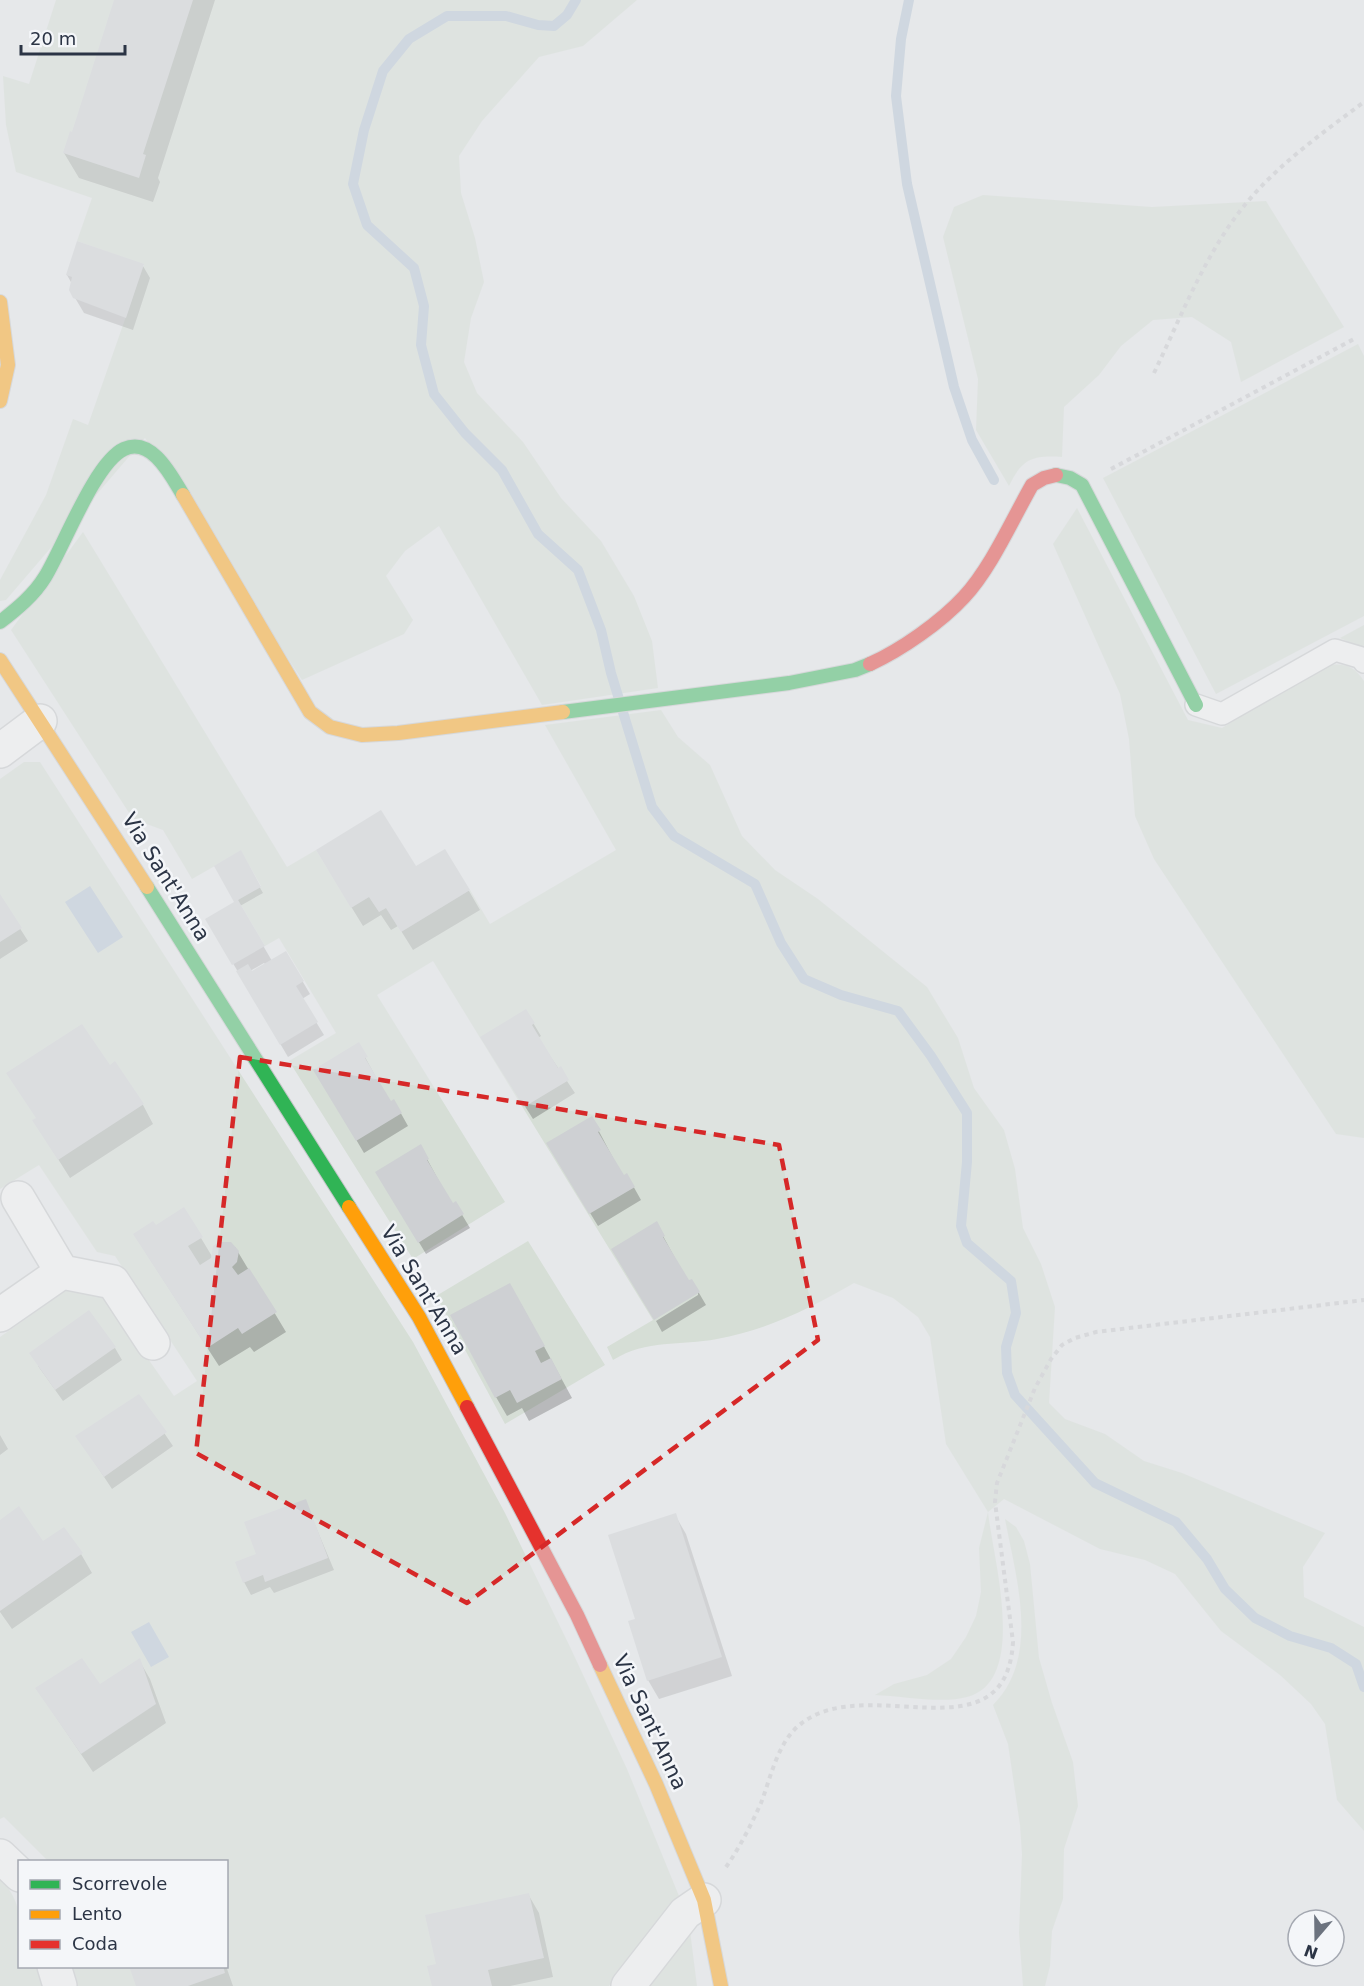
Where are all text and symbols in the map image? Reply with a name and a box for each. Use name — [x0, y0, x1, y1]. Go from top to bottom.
scale bar — [21, 18, 124, 56]
text: 20 m — [30, 28, 76, 49]
street label: Via Sant'Anna — [117, 808, 215, 946]
street label: Via Sant'Anna — [376, 1221, 472, 1359]
street label: Via Sant'Anna — [608, 1650, 692, 1794]
legend — [18, 1860, 228, 1968]
text: Scorrevole — [72, 1873, 167, 1894]
text: Lento — [72, 1903, 122, 1924]
north arrow — [1286, 1908, 1346, 1968]
text: Coda — [72, 1933, 118, 1954]
text: N — [1301, 1940, 1321, 1963]

